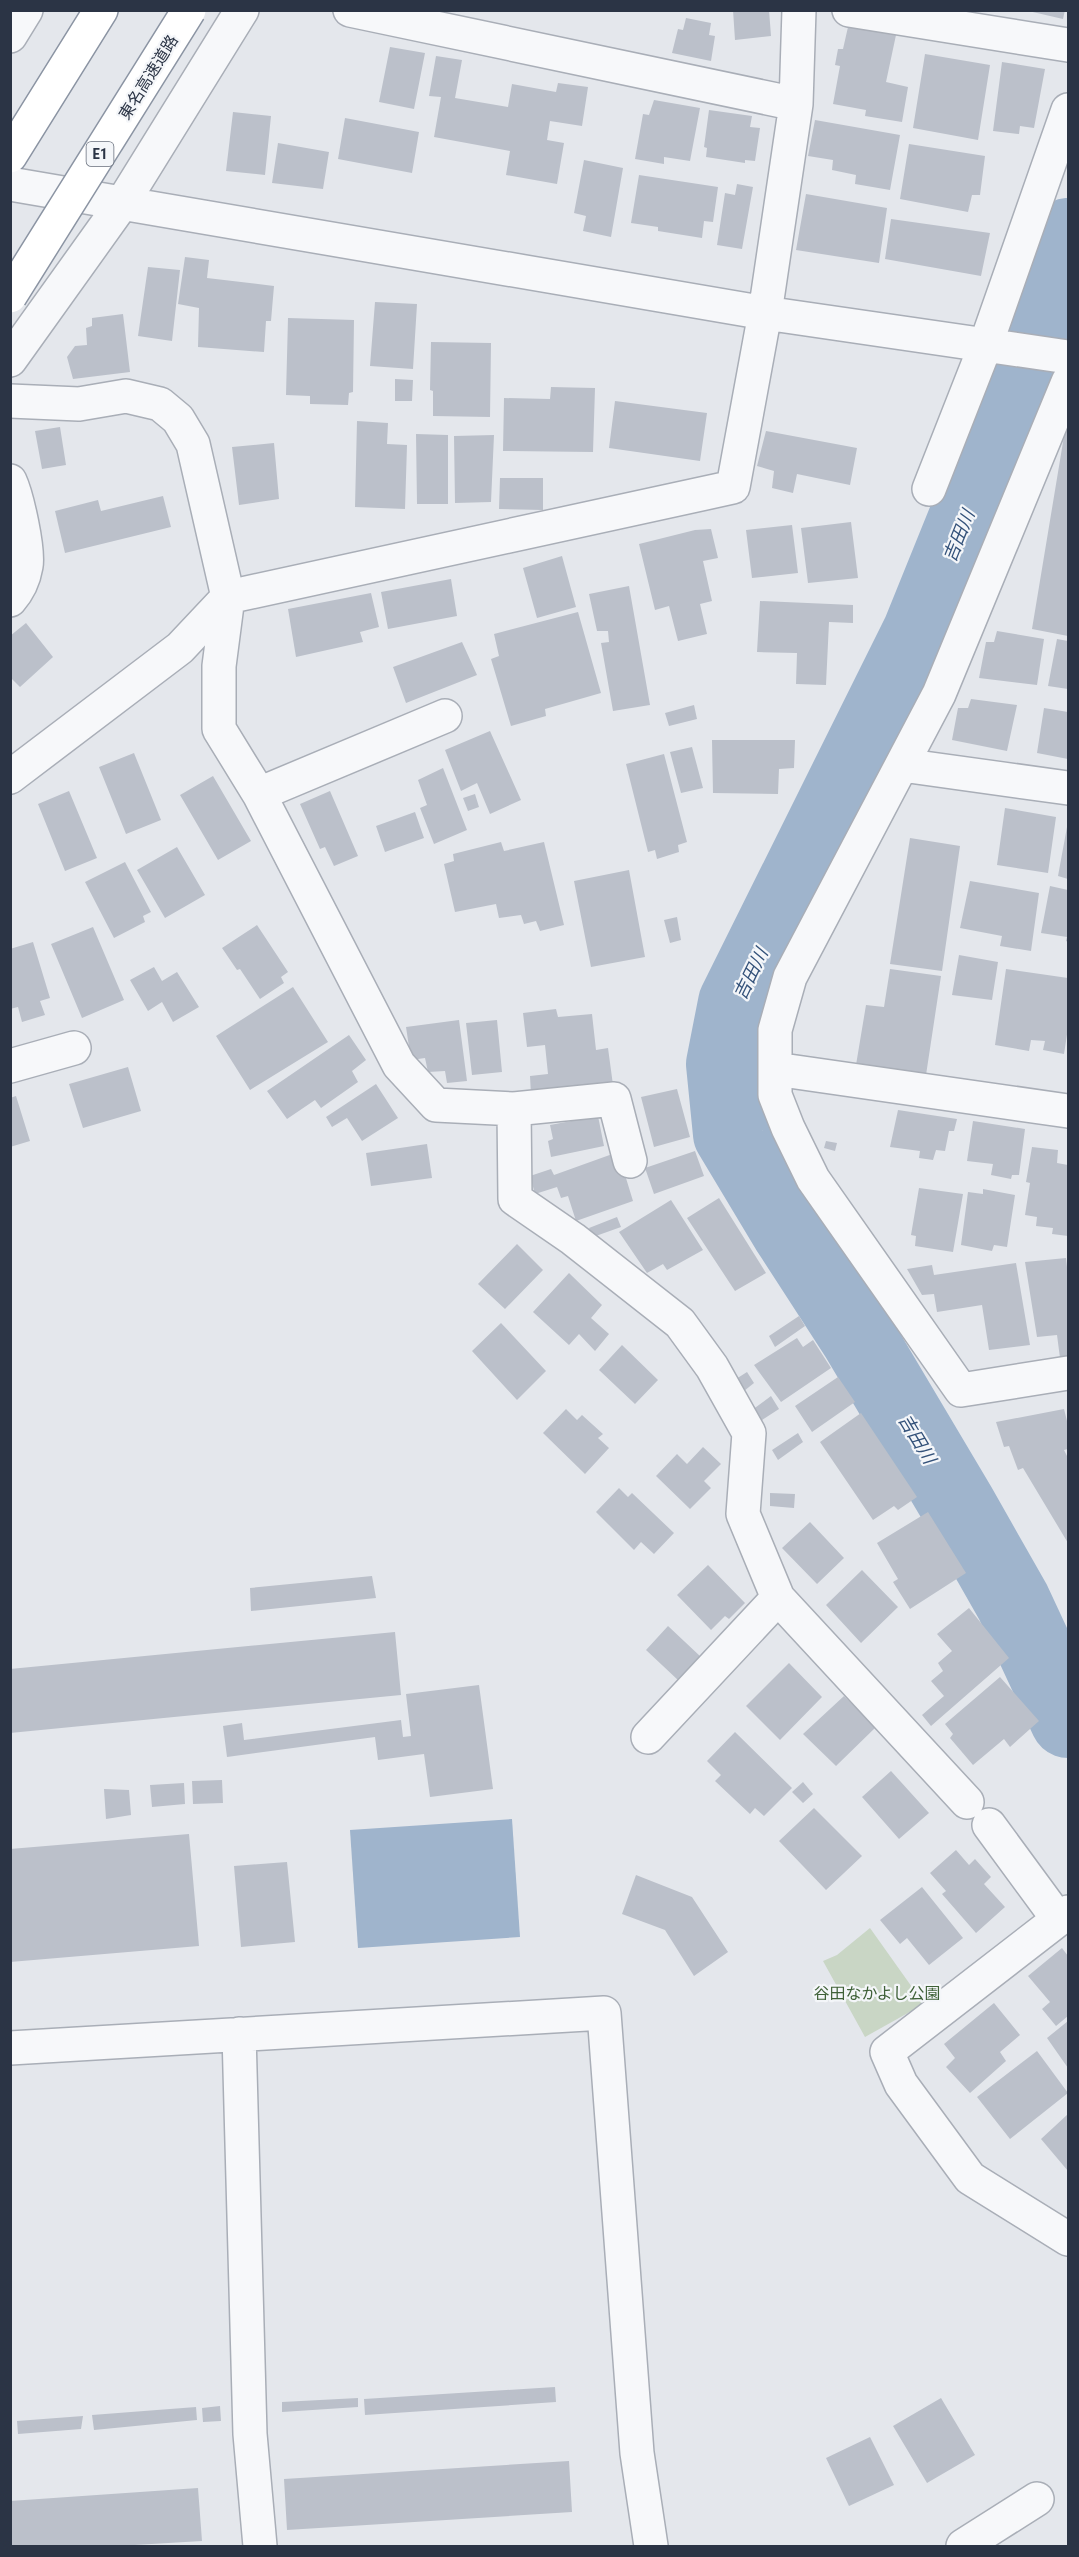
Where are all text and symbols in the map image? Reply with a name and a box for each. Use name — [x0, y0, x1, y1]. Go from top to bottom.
street label: 東名高速道路 — [115, 32, 182, 123]
road number: E1 — [86, 142, 114, 166]
water label: 吉田川 — [939, 505, 979, 565]
water label: 吉田川 — [729, 943, 773, 1003]
water label: 吉田川 — [895, 1410, 941, 1469]
park label: 谷田なかよし公園 — [813, 1984, 941, 2003]

